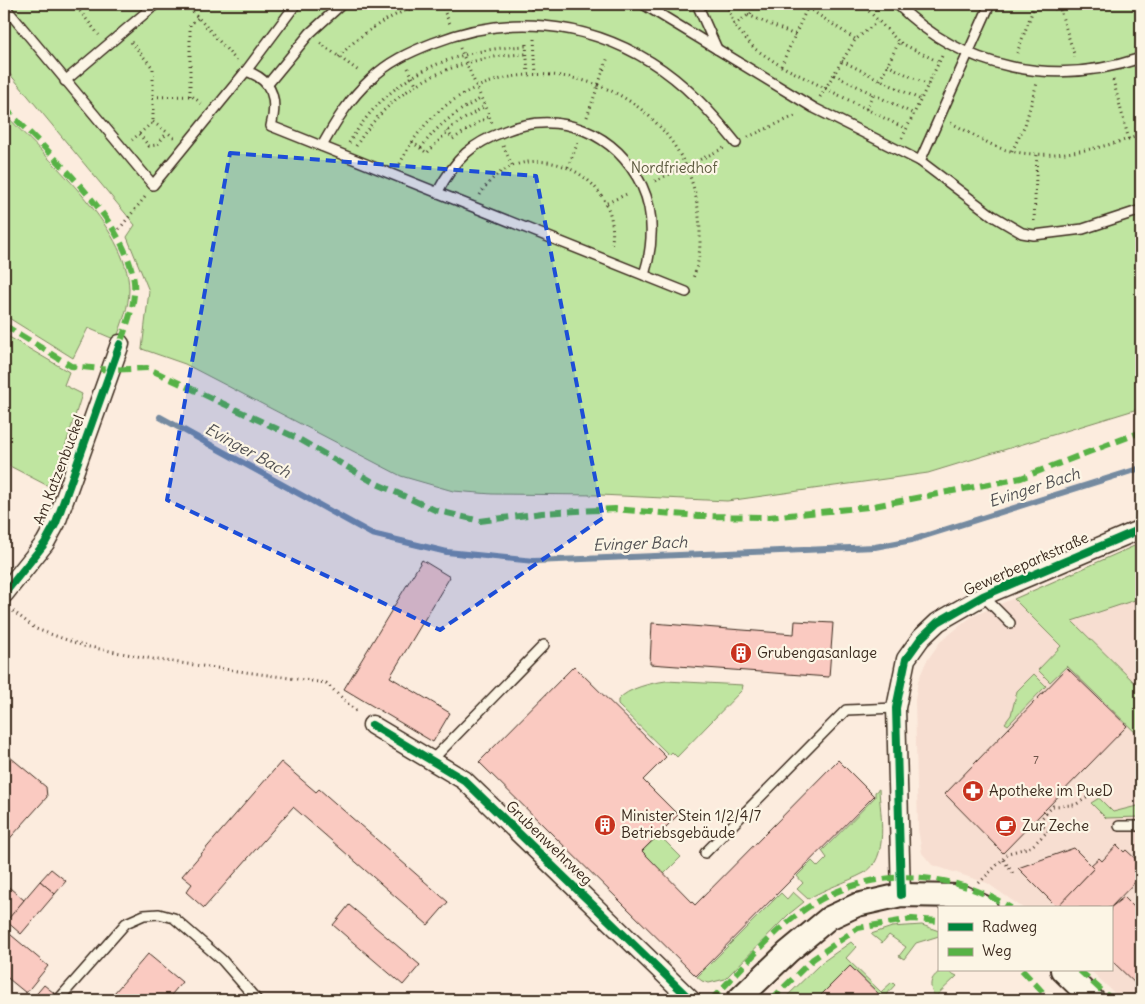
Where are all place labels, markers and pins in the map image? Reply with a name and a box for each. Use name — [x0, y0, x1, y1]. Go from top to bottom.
building icon: Grubengasanlage — [729, 641, 753, 665]
place label: Grubengasanlage — [757, 643, 877, 662]
pharmacy icon: Apotheke im PueD — [961, 779, 985, 803]
place label: Apotheke im PueD — [989, 781, 1113, 800]
place label: Minister Stein 1/2/4/7 Betriebsgebäude — [621, 806, 761, 842]
building icon: Minister Stein 1/2/4/7 Betriebsgebäude — [593, 813, 617, 837]
cafe icon: Zur Zeche — [994, 814, 1018, 838]
place label: Zur Zeche — [1022, 816, 1089, 835]

